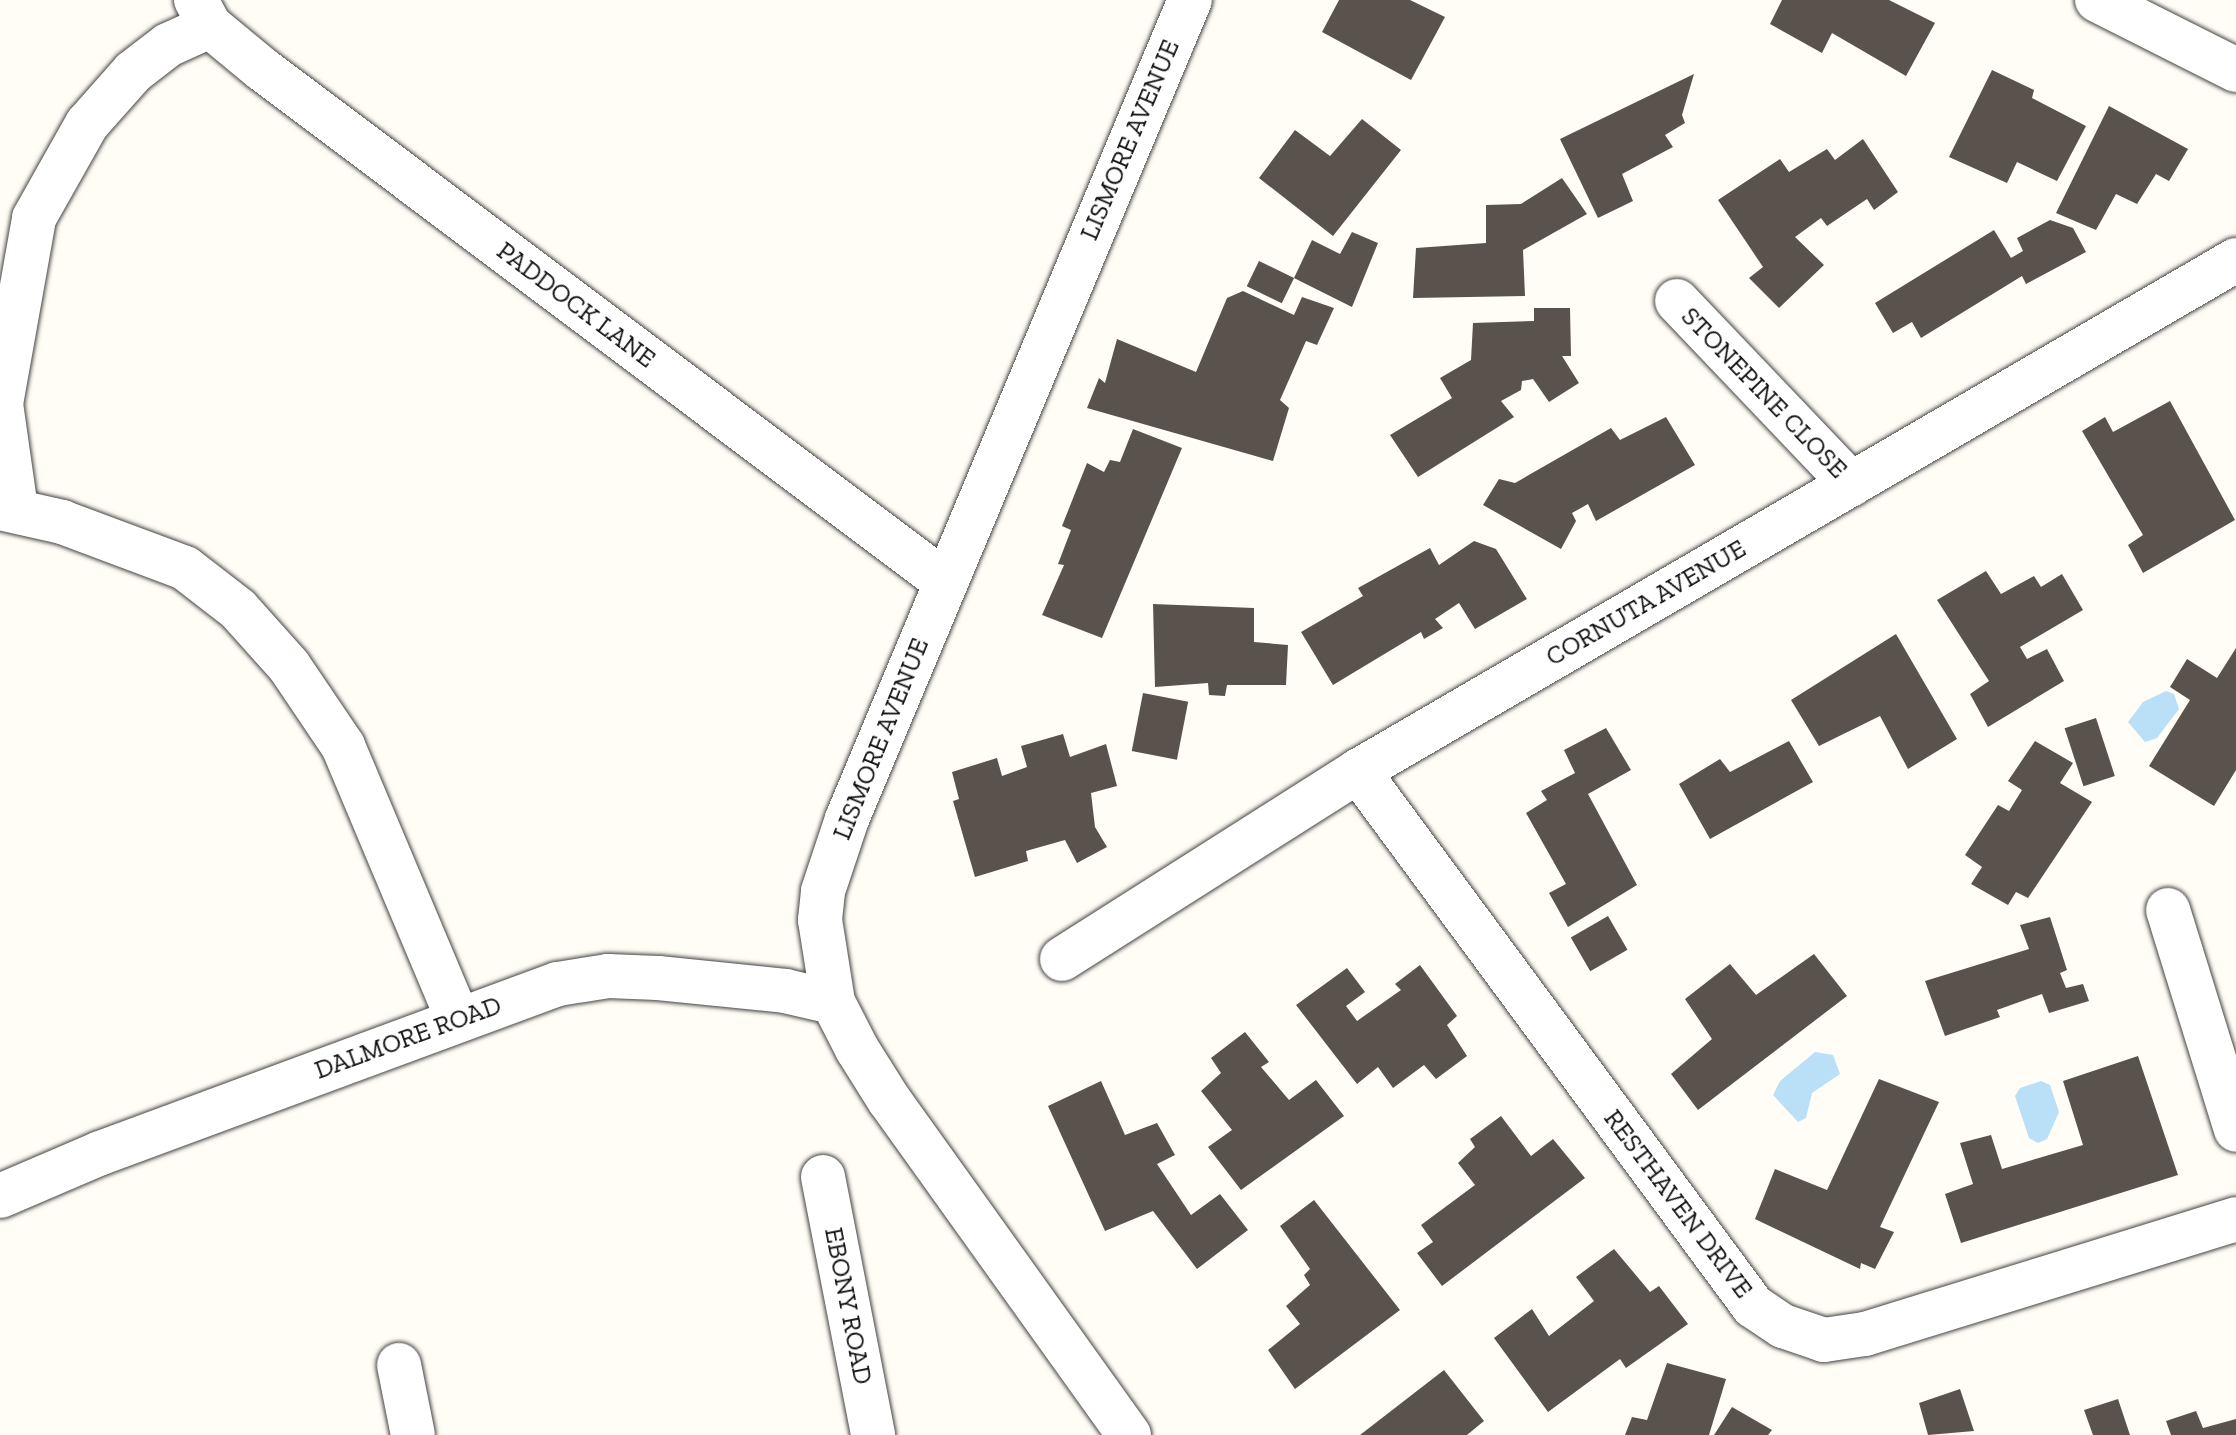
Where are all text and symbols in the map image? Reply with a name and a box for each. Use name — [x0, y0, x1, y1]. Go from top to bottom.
street label: LISMORE AVENUE — [1074, 35, 1186, 245]
street label: PADDOCK LANE — [490, 235, 662, 375]
street label: STONEPINE CLOSE — [1674, 301, 1854, 485]
street label: CORNUTA AVENUE — [1540, 533, 1752, 673]
street label: LISMORE AVENUE — [826, 633, 936, 845]
street label: DALMORE ROAD — [310, 990, 506, 1086]
street label: RESTHAVEN DRIVE — [1597, 1104, 1759, 1304]
street label: EBONY ROAD — [817, 1225, 879, 1387]

